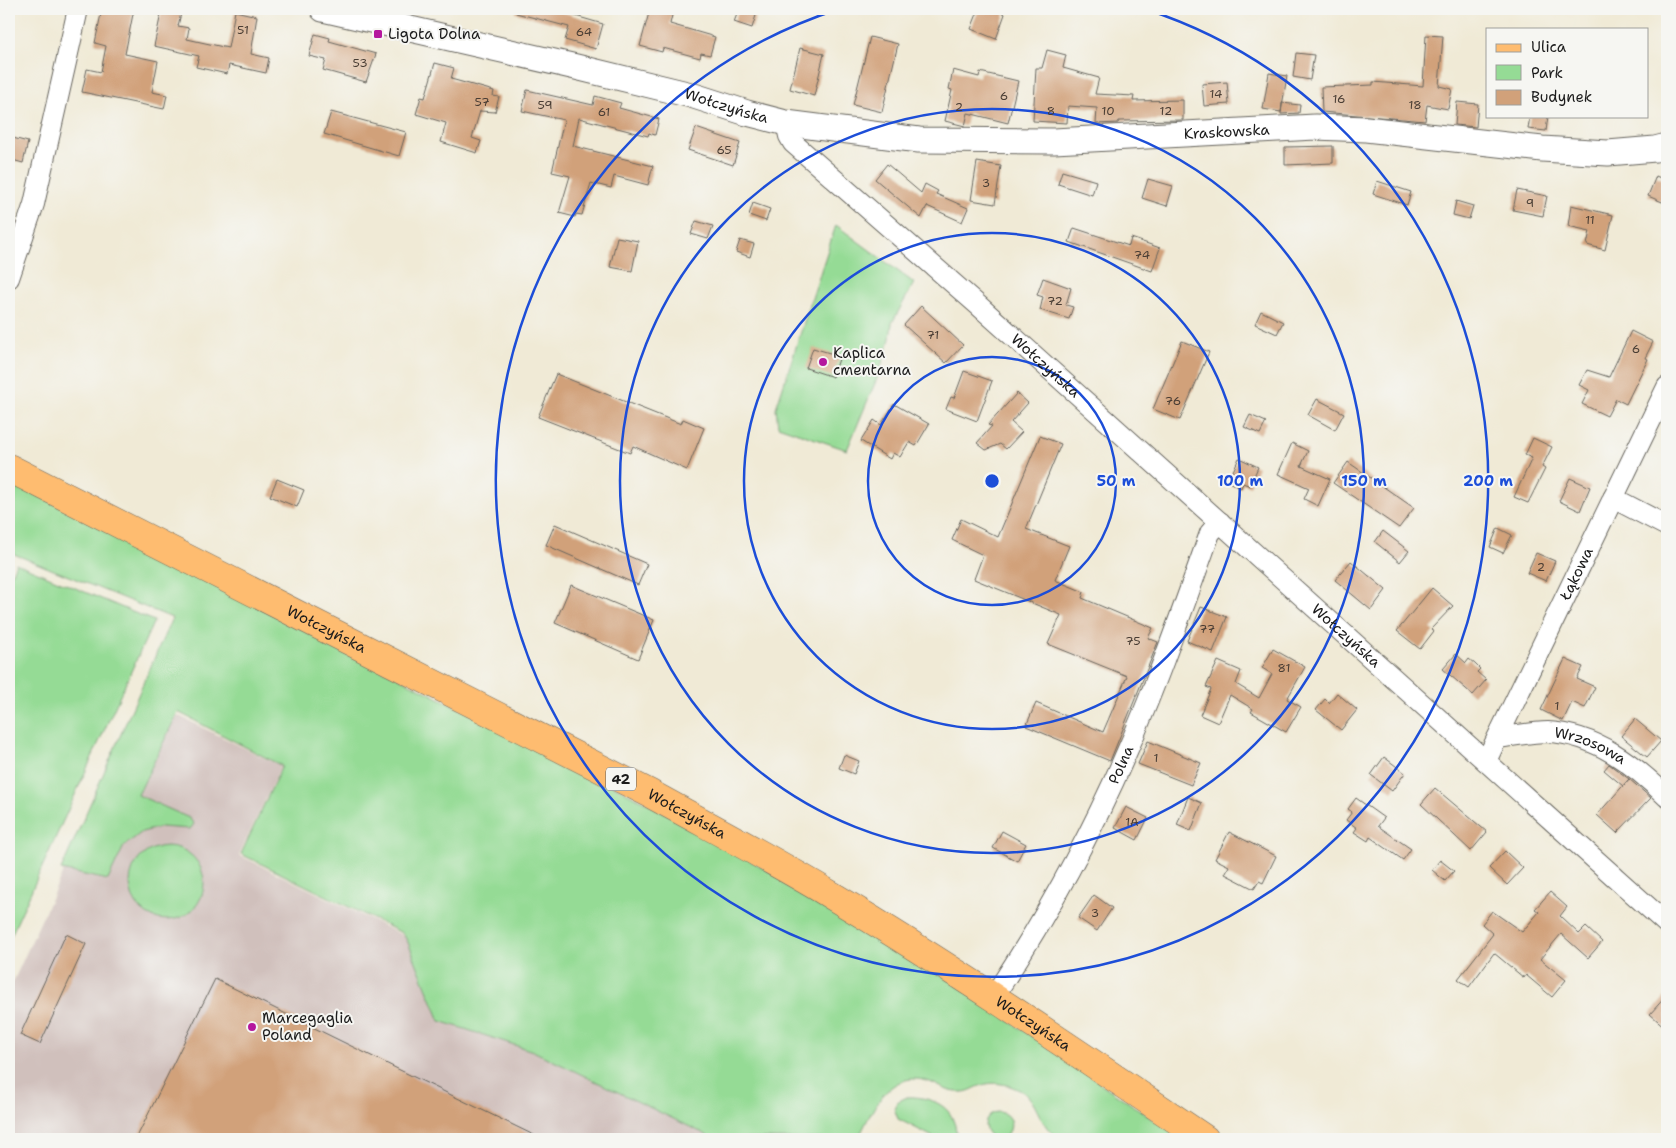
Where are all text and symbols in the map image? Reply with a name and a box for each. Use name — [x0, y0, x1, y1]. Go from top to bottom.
house number: 51 — [237, 22, 249, 38]
place label: Ligota Dolna — [388, 24, 481, 44]
house number: 64 — [576, 24, 592, 40]
marker: Ligota Dolna — [372, 28, 384, 40]
legend — [1486, 28, 1648, 118]
text: Ulica — [1531, 37, 1567, 57]
house number: 53 — [352, 55, 368, 71]
text: Park — [1531, 63, 1563, 83]
street label: Wołczyńska — [682, 84, 771, 128]
house number: 14 — [1210, 86, 1222, 102]
text: Budynek — [1531, 87, 1592, 107]
house number: 6 — [1000, 88, 1008, 104]
house number: 16 — [1332, 91, 1346, 107]
house number: 57 — [474, 94, 490, 110]
house number: 59 — [537, 97, 553, 113]
house number: 18 — [1408, 97, 1422, 113]
house number: 2 — [955, 99, 963, 115]
house number: 8 — [1047, 103, 1055, 119]
house number: 10 — [1101, 103, 1115, 119]
house number: 12 — [1160, 103, 1172, 119]
house number: 61 — [598, 104, 610, 120]
street label: Kraskowska — [1183, 119, 1271, 144]
house number: 65 — [716, 142, 732, 158]
house number: 3 — [982, 175, 990, 191]
house number: 9 — [1526, 195, 1534, 211]
house number: 11 — [1585, 212, 1595, 228]
house number: 74 — [1134, 247, 1150, 263]
house number: 72 — [1047, 293, 1063, 309]
house number: 71 — [927, 327, 939, 343]
street label: Wołczyńska — [1007, 329, 1085, 402]
house number: 6 — [1632, 341, 1640, 357]
place label: Kaplica cmentarna — [833, 343, 912, 380]
marker: Kaplica cmentarna — [817, 356, 829, 368]
house number: 76 — [1165, 393, 1181, 409]
text: 50 m — [1097, 471, 1136, 491]
text: 100 m — [1217, 471, 1263, 491]
text: 150 m — [1341, 471, 1387, 491]
text: 200 m — [1463, 471, 1513, 491]
centre of rings — [983, 472, 1001, 490]
street label: Łąkowa — [1555, 543, 1598, 604]
house number: 2 — [1537, 559, 1545, 575]
street label: Wołczyńska — [1307, 599, 1385, 672]
street label: Wołczyńska — [283, 601, 370, 658]
house number: 77 — [1199, 621, 1215, 637]
house number: 75 — [1125, 633, 1141, 649]
house number: 81 — [1278, 660, 1290, 676]
house number: 1 — [1554, 698, 1560, 714]
street label: Wrzosowa — [1553, 722, 1631, 769]
street label: Polna — [1104, 742, 1139, 787]
house number: 1 — [1153, 750, 1159, 766]
road number: 42 — [606, 768, 636, 791]
street label: Wołczyńska — [644, 784, 730, 844]
house number: 1A — [1125, 814, 1139, 830]
house number: 3 — [1091, 905, 1099, 921]
street label: Wołczyńska — [992, 991, 1075, 1056]
place label: Marcegaglia Poland — [262, 1008, 353, 1045]
marker: Marcegaglia Poland — [246, 1021, 258, 1033]

